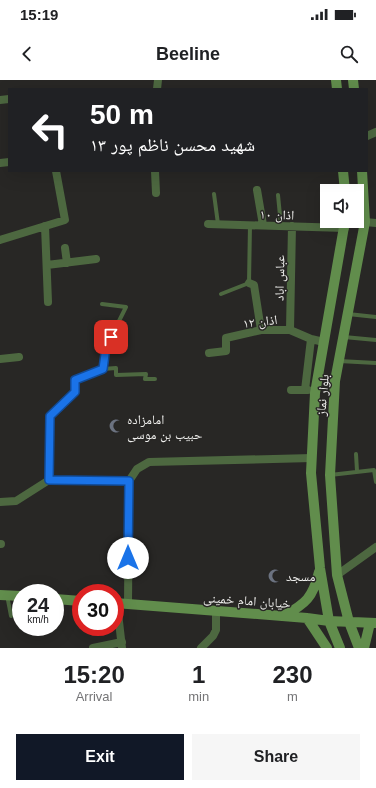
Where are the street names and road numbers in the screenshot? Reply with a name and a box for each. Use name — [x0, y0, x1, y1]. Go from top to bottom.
street label: اذان ۱۰ — [259, 206, 294, 224]
street label: عباس اباد — [272, 255, 288, 301]
street label: اذان ۱۲ — [242, 312, 278, 332]
street label: بلوار نماز — [313, 374, 333, 418]
street label: خیابان امام خمینی — [203, 590, 291, 612]

